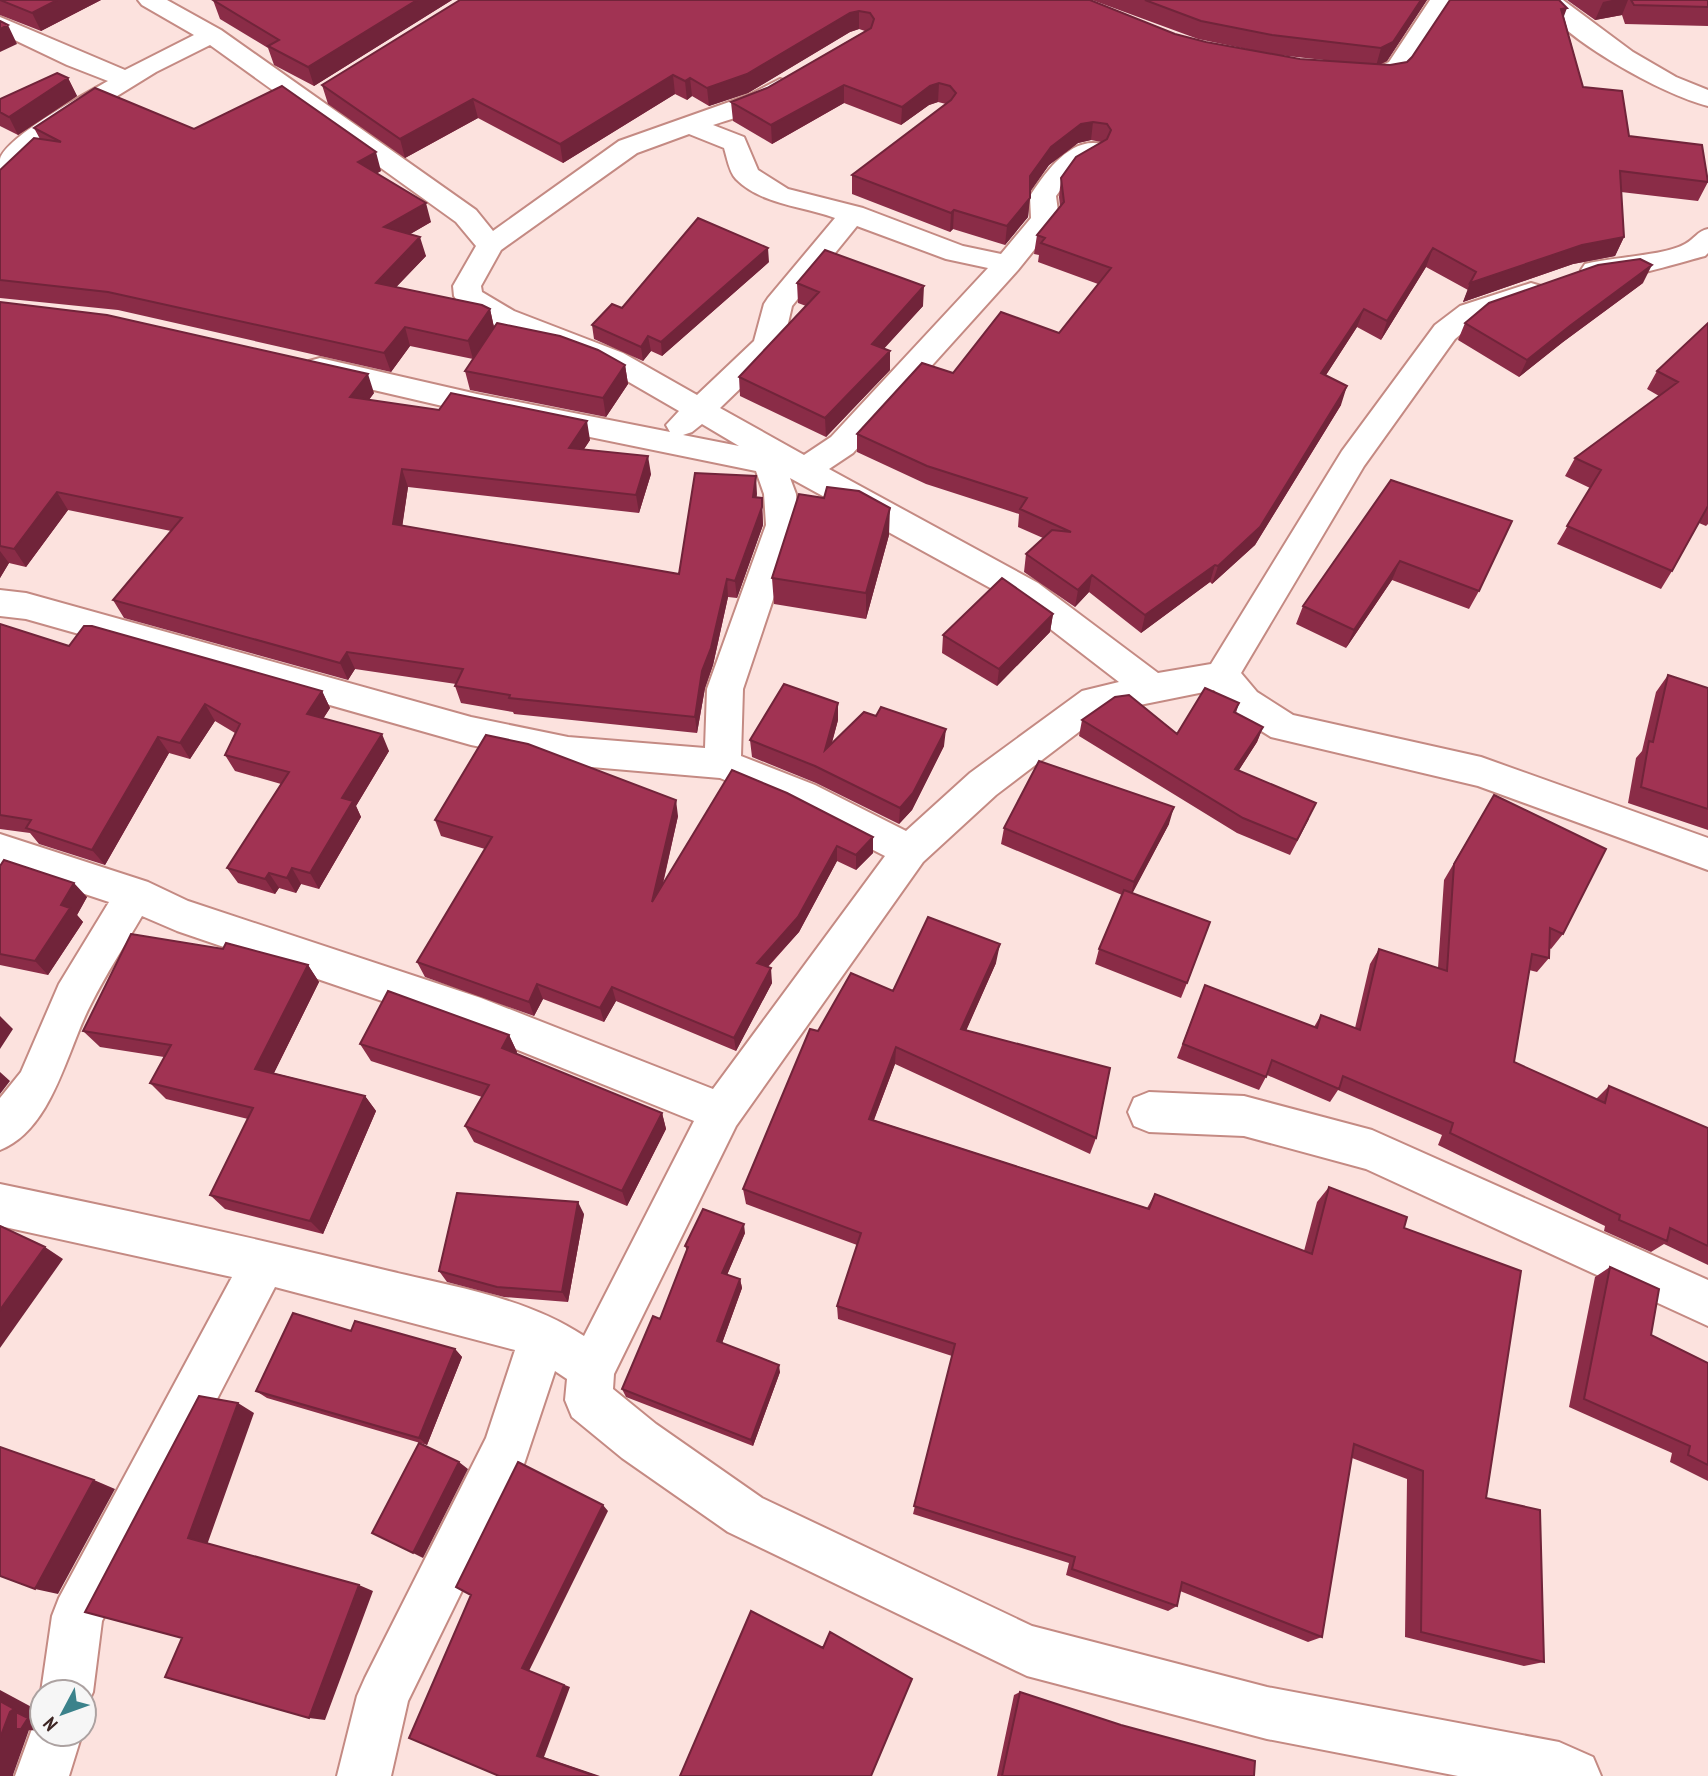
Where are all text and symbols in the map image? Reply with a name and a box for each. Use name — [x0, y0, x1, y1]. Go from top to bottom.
north arrow — [28, 1678, 98, 1748]
text: N — [38, 1712, 63, 1736]

